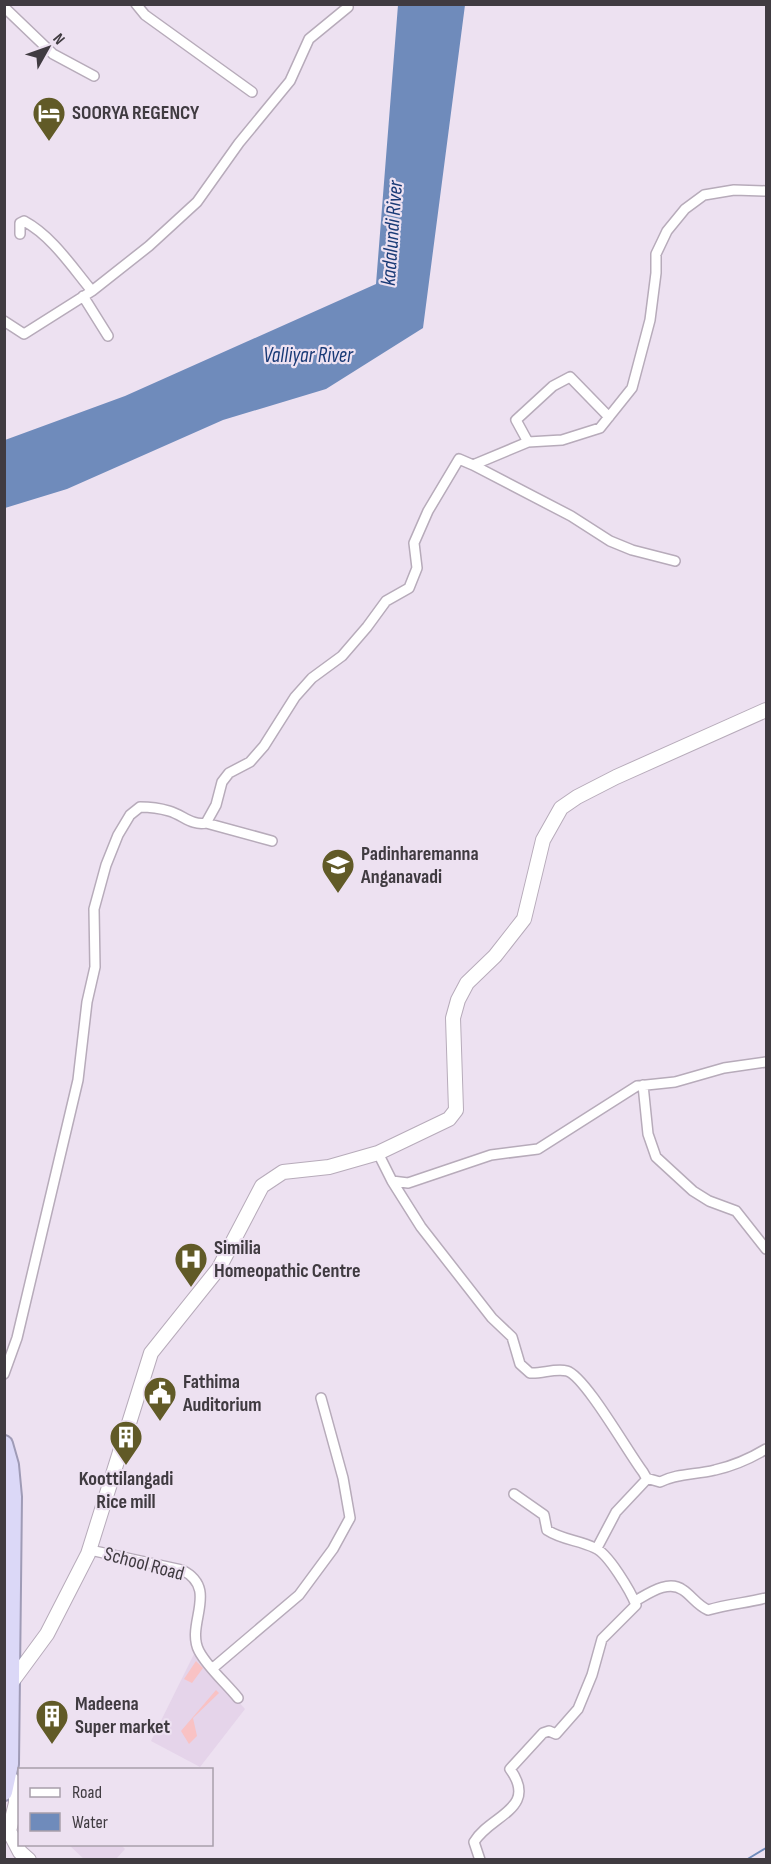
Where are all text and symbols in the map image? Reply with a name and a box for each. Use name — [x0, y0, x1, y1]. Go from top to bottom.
north arrow — [18, 18, 78, 78]
text: N — [48, 30, 68, 49]
hotel icon: SOORYA REGENCY — [31, 95, 67, 142]
place label: SOORYA REGENCY — [72, 101, 200, 125]
water label: kadalundi River — [376, 179, 408, 286]
water label: Valliyar River — [263, 343, 354, 368]
place label: Padinharemanna Anganavadi — [360, 842, 479, 889]
school or university icon: Padinharemanna Anganavadi — [320, 847, 356, 894]
place label: Similia Homeopathic Centre — [214, 1236, 361, 1283]
hospital icon: Similia Homeopathic Centre — [173, 1241, 209, 1288]
place label: Fathima Auditorium — [182, 1370, 261, 1417]
public building icon: Fathima Auditorium — [142, 1375, 178, 1422]
building icon: Koottilangadi Rice mill — [108, 1419, 144, 1466]
place label: Koottilangadi Rice mill — [79, 1467, 173, 1514]
street label: School Road — [101, 1542, 187, 1586]
place label: Madeena Super market — [75, 1692, 170, 1739]
building icon: Madeena Super market — [34, 1698, 70, 1745]
legend — [18, 1768, 213, 1846]
text: Road — [72, 1782, 102, 1803]
text: Water — [72, 1812, 108, 1833]

